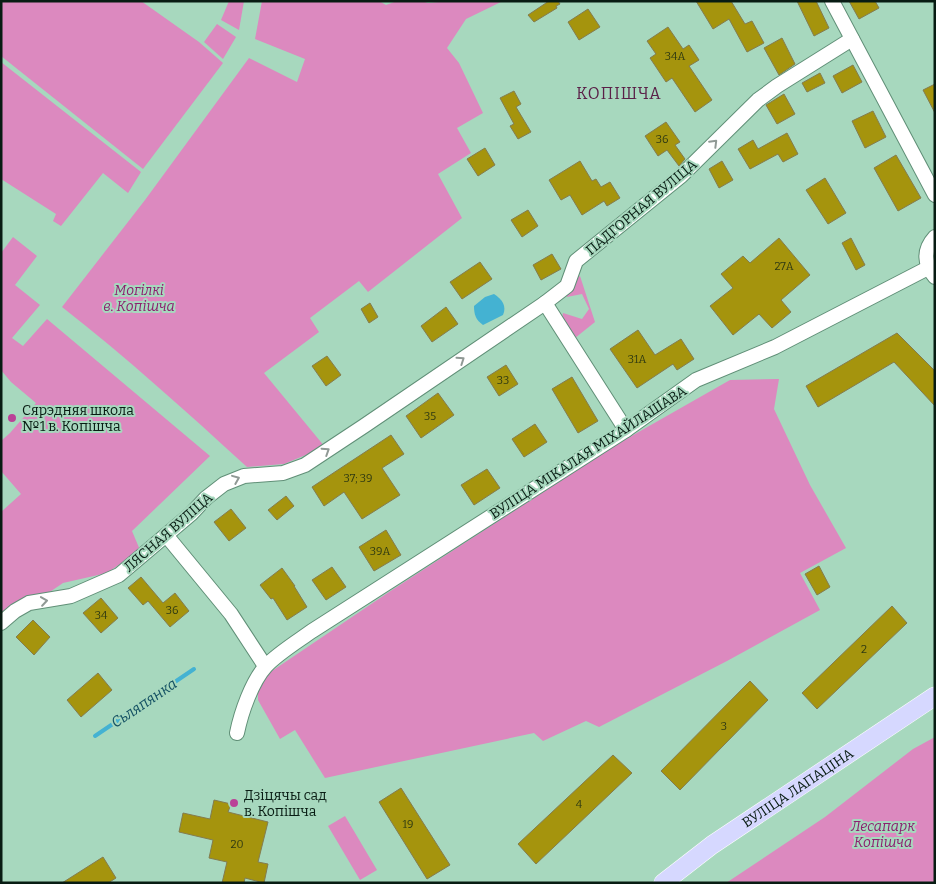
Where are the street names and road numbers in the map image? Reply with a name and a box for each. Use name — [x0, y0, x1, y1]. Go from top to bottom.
street label: ПАДГОРНАЯ ВУЛІЦА — [582, 156, 700, 259]
street label: ВУЛІЦА МІКАЛАЯ МІХАЙЛАШАВА — [486, 381, 690, 522]
street label: ЛЯСНАЯ ВУЛІЦА — [120, 489, 216, 576]
street label: ВУЛІЦА ЛАПАЦІНА — [739, 745, 857, 831]

